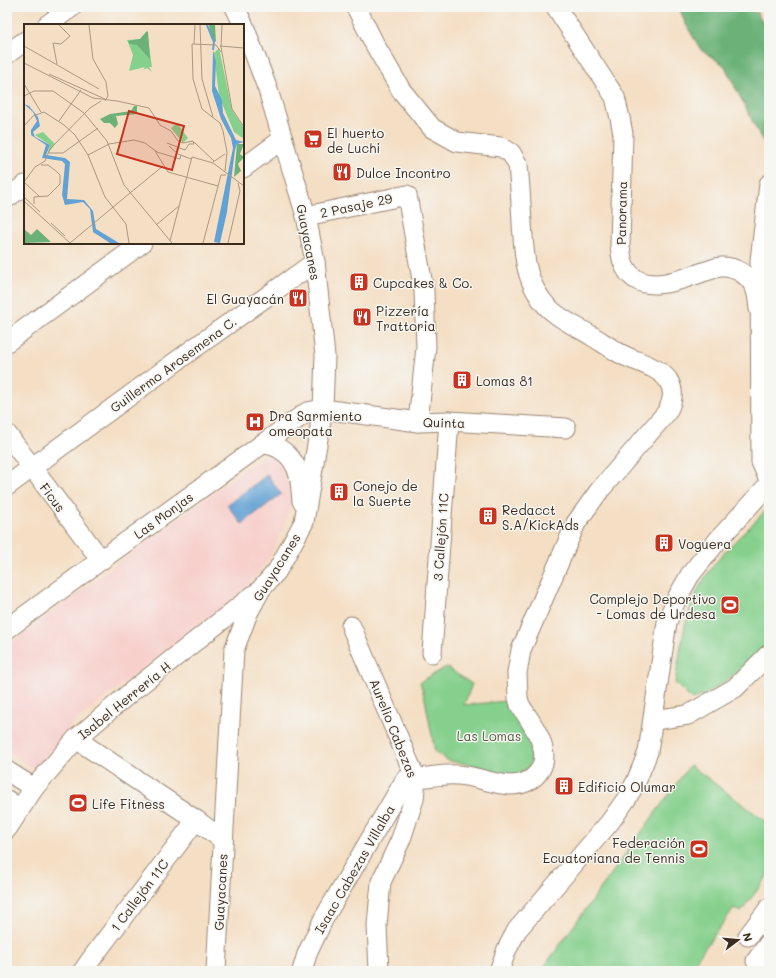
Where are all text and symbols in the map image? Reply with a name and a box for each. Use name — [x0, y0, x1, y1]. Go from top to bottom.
inset map — [24, 24, 244, 244]
place label: El huerto de Luchi — [327, 124, 385, 156]
supermarket icon: El huerto de Luchi — [302, 128, 324, 150]
restaurant icon: Dulce Incontro — [331, 161, 353, 183]
place label: Dulce Incontro — [356, 164, 451, 181]
street label: Panorama — [612, 181, 630, 245]
street label: 2 Pasaje 29 — [318, 189, 394, 221]
street label: Guayacanes — [293, 203, 325, 281]
building icon: Cupcakes & Co. — [348, 271, 370, 293]
place label: Cupcakes & Co. — [373, 274, 473, 291]
restaurant icon: El Guayacán — [287, 287, 309, 309]
place label: El Guayacán — [206, 290, 284, 307]
place label: Pizzería Trattoria — [376, 302, 436, 334]
restaurant icon: Pizzería Trattoria — [351, 306, 373, 328]
street label: Guillermo Arosemena C. — [106, 312, 240, 416]
building icon: Lomas 81 — [451, 369, 473, 391]
place label: Lomas 81 — [476, 372, 533, 389]
place label: Dra Sarmiento omeopata — [269, 407, 362, 439]
hospital icon: Dra Sarmiento omeopata — [244, 411, 266, 433]
street label: Quinta — [423, 413, 465, 431]
place label: Conejo de la Suerte — [353, 477, 418, 509]
street label: Ficus — [36, 479, 70, 515]
building icon: Conejo de la Suerte — [328, 481, 350, 503]
street label: Las Monjas — [130, 488, 196, 542]
street label: 3 Callejón 11C — [428, 492, 452, 582]
place label: Redacct S.A/KickAds — [502, 501, 579, 533]
building icon: Redacct S.A/KickAds — [477, 505, 499, 527]
street label: Guayacanes — [248, 530, 304, 604]
building icon: Voguera — [653, 532, 675, 554]
place label: Voguera — [678, 535, 731, 552]
place label: Complejo Deportivo - Lomas de Urdesa — [590, 590, 716, 622]
sports icon: Complejo Deportivo - Lomas de Urdesa — [719, 594, 741, 616]
street label: Isabel Herrería H — [74, 657, 174, 743]
street label: Aurelio Cabezas — [366, 676, 422, 780]
park label: Las Lomas — [457, 727, 521, 744]
building icon: Edificio Olumar — [553, 775, 575, 797]
place label: Edificio Olumar — [578, 778, 676, 795]
sports icon: Life Fitness — [67, 792, 89, 814]
place label: Life Fitness — [92, 795, 165, 812]
street label: Isaac Cabezas Villalba — [310, 801, 398, 937]
place label: Federación Ecuatoriana de Tennis — [543, 834, 685, 866]
sports icon: Federación Ecuatoriana de Tennis — [688, 838, 710, 860]
street label: Guayacanes — [209, 853, 231, 931]
street label: 1 Callejón 11C — [106, 855, 172, 935]
north arrow — [718, 920, 758, 960]
text: N — [740, 931, 756, 943]

